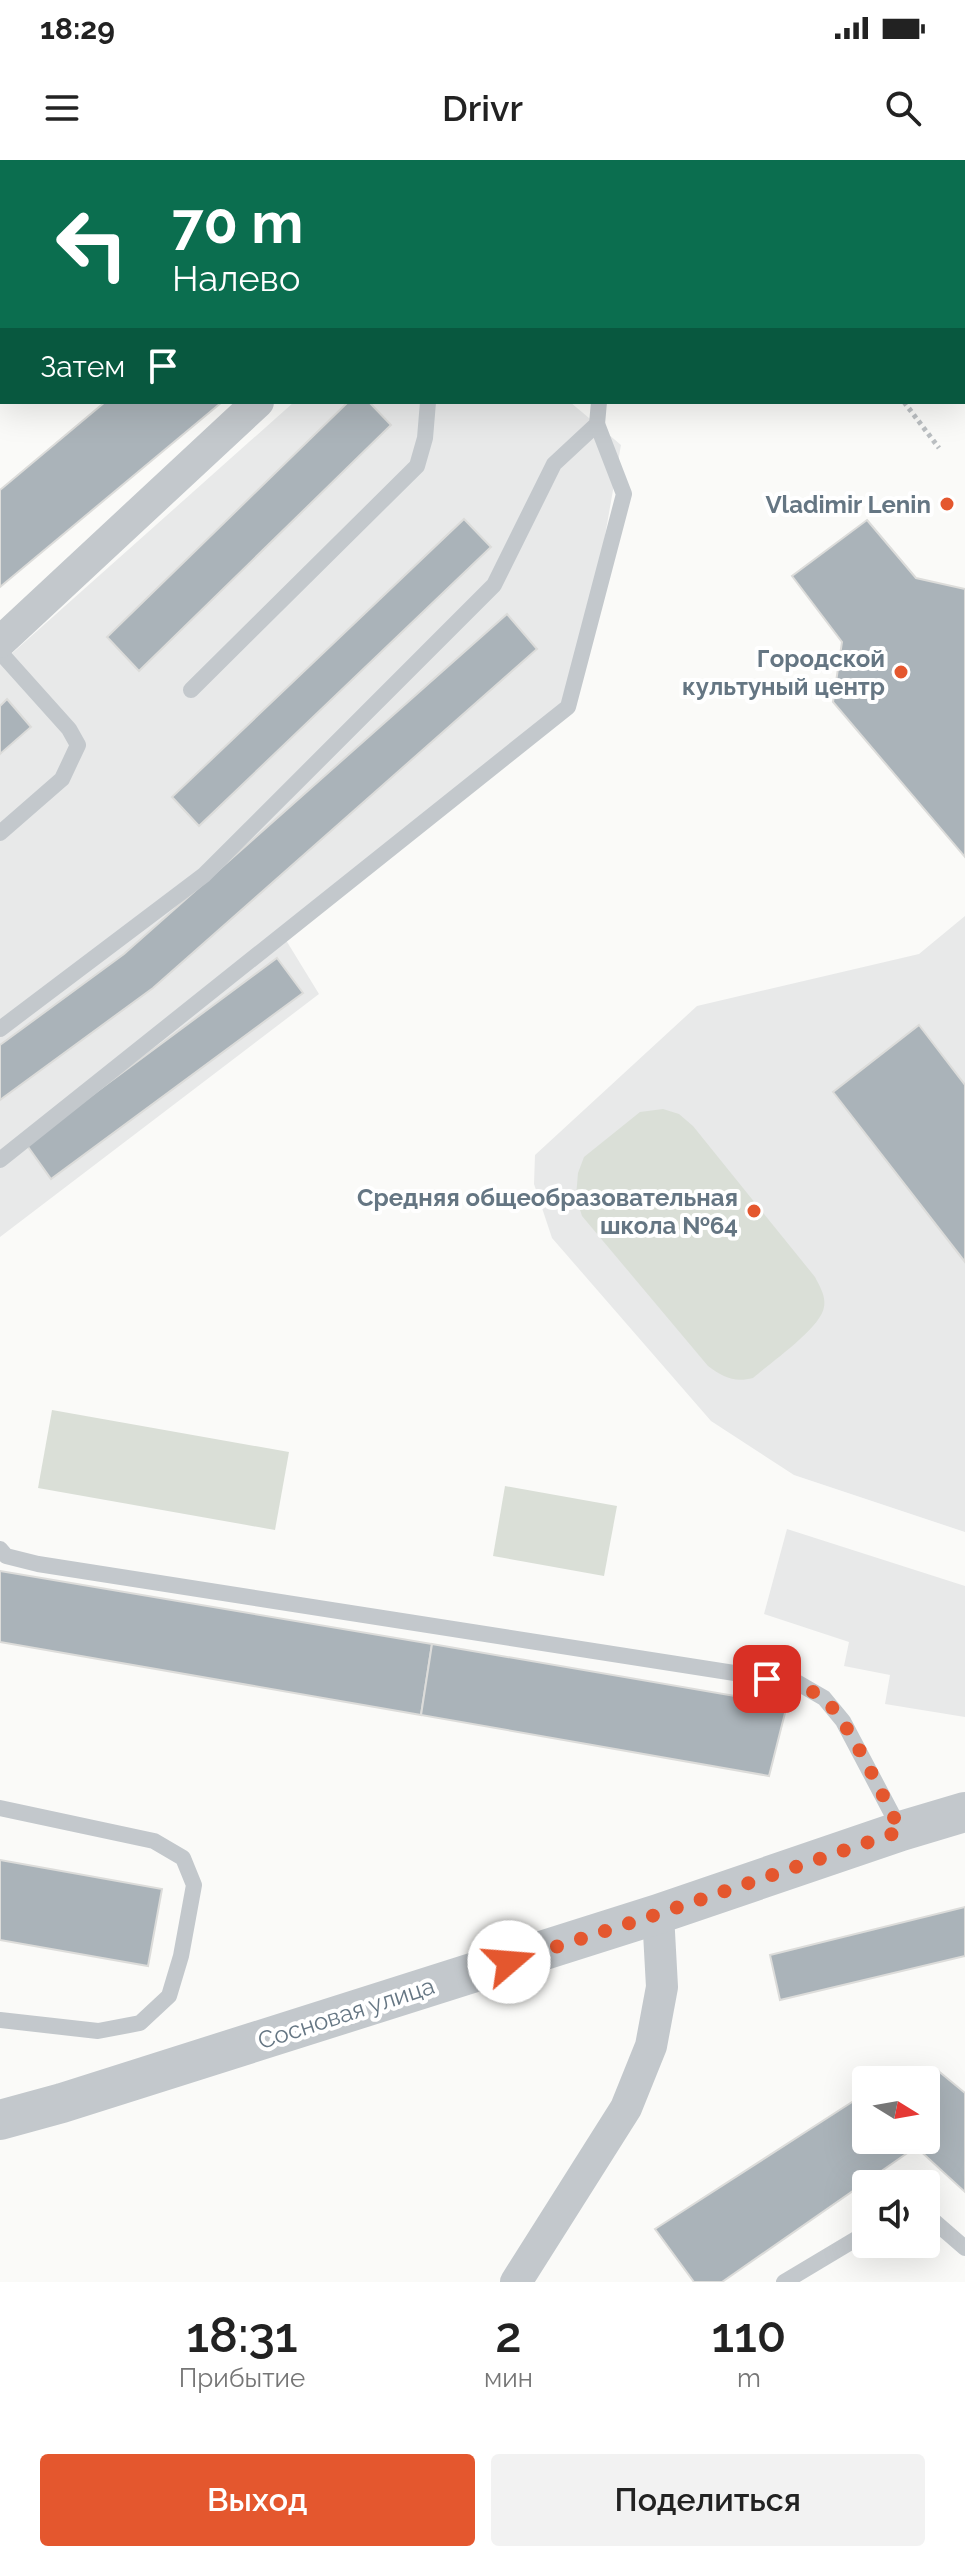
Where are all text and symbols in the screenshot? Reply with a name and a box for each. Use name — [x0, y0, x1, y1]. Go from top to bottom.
text: 18:29 — [40, 11, 115, 46]
icon: menu — [40, 86, 84, 130]
icon: search — [881, 86, 925, 130]
text: Drivr — [442, 87, 523, 129]
text: 70 m — [172, 190, 303, 256]
icon: left — [40, 192, 144, 296]
text: Налево — [172, 257, 300, 299]
icon: arrive — [141, 344, 185, 388]
text: Затем — [40, 349, 125, 384]
place label: Vladimir Lenin — [765, 490, 931, 519]
marker: Vladimir Lenin — [938, 495, 956, 513]
place label: Городской культуный центр — [682, 644, 885, 701]
marker: Городской культуный центр — [892, 663, 910, 681]
place label: Средняя общеобразовательная школа №64 — [357, 1183, 738, 1240]
marker: Средняя общеобразовательная школа №64 — [745, 1202, 763, 1220]
pin — [733, 1645, 801, 1713]
icon: arrive — [745, 1657, 789, 1701]
position arrow — [467, 1920, 551, 2004]
street label: Сосновая улица — [254, 1971, 438, 2055]
north arrow — [852, 2066, 940, 2154]
map controls — [852, 2066, 940, 2258]
button: sound — [852, 2170, 940, 2258]
text: 18:31 — [186, 2307, 298, 2363]
text: 2 — [495, 2307, 522, 2363]
text: 110 — [712, 2307, 786, 2363]
text: Прибытие — [179, 2363, 305, 2393]
text: мин — [484, 2363, 533, 2393]
text: m — [737, 2363, 761, 2393]
button: Выход — [40, 2454, 475, 2546]
button: Поделиться — [491, 2454, 925, 2546]

